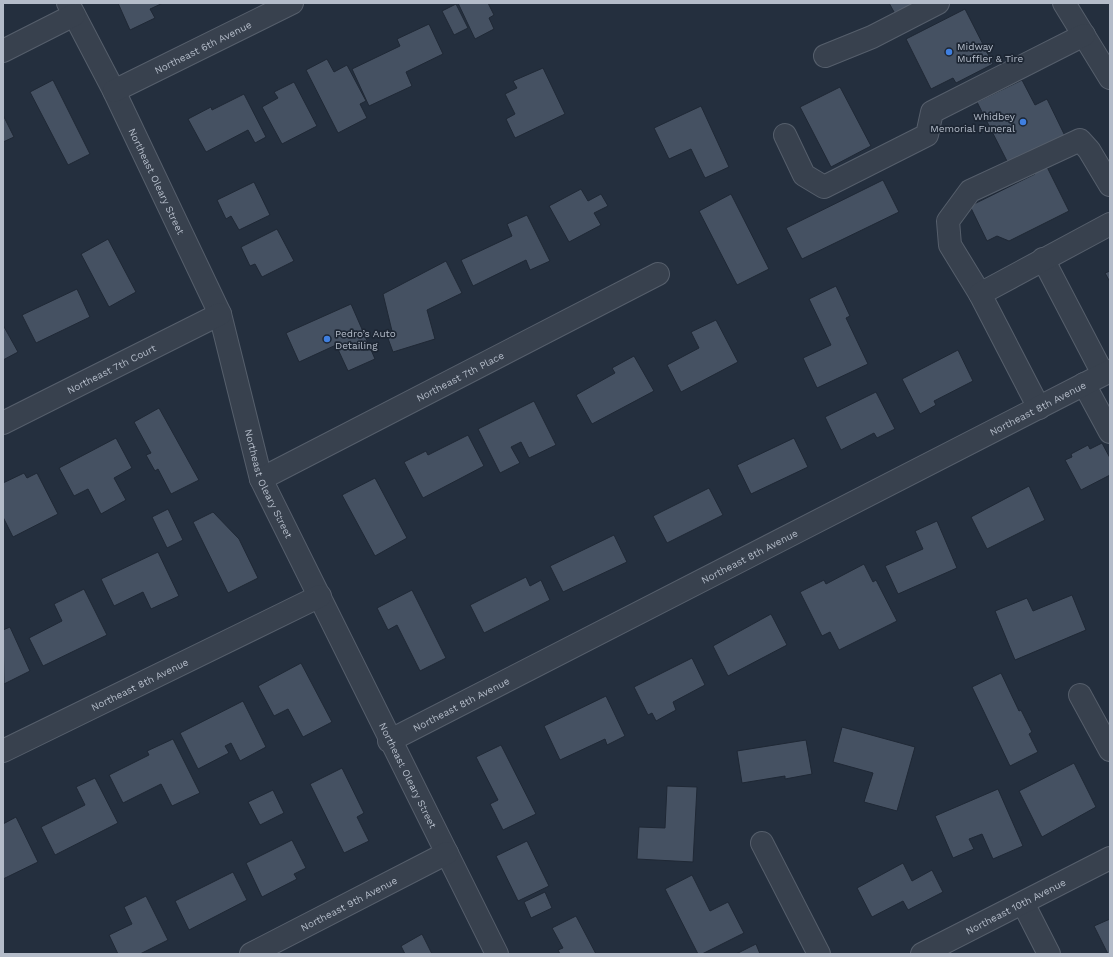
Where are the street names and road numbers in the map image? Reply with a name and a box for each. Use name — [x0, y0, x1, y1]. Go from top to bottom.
street label: Northeast 6th Avenue — [152, 18, 253, 76]
street label: Northeast Oleary Street — [127, 126, 187, 237]
street label: Northeast 7th Court — [65, 341, 158, 396]
street label: Northeast 7th Place — [414, 349, 506, 403]
street label: Northeast 8th Avenue — [988, 379, 1088, 437]
street label: Northeast Oleary Street — [243, 428, 295, 540]
street label: Northeast 8th Avenue — [699, 527, 800, 585]
street label: Northeast 8th Avenue — [89, 656, 190, 713]
street label: Northeast 8th Avenue — [411, 675, 511, 733]
street label: Northeast Oleary Street — [377, 721, 439, 831]
street label: Northeast 9th Avenue — [299, 874, 399, 933]
street label: Northeast 10th Avenue — [964, 876, 1067, 936]

